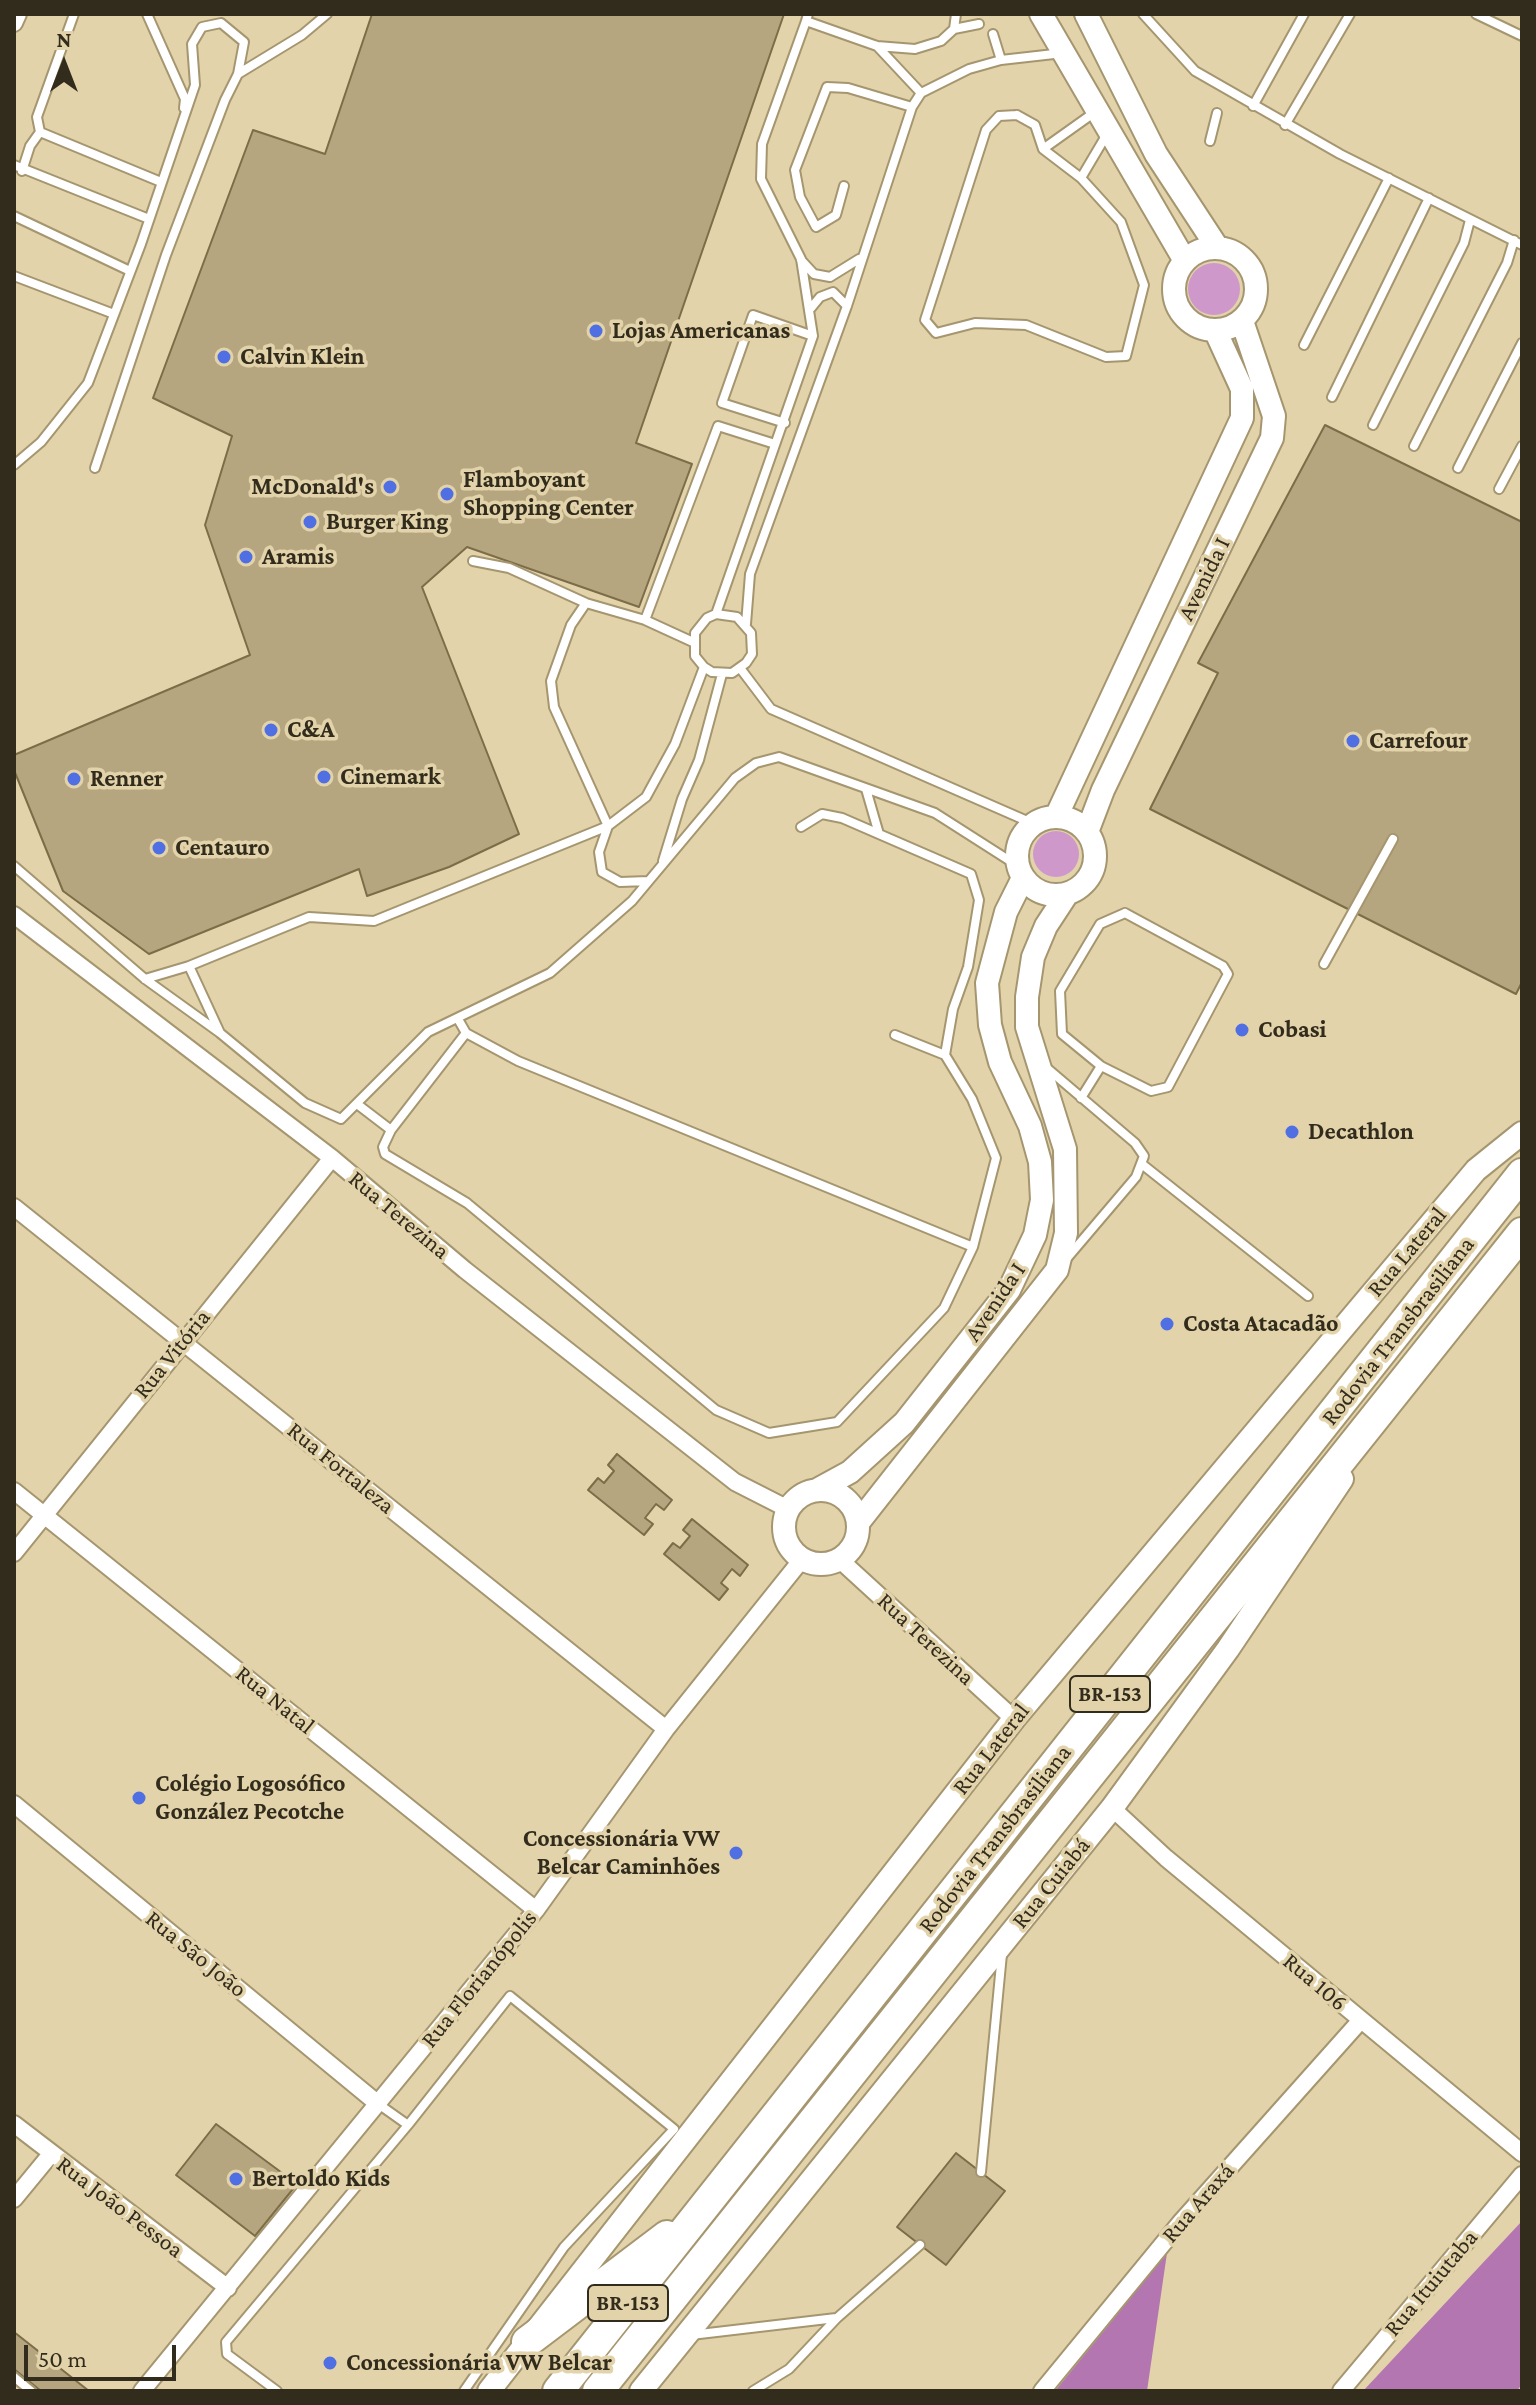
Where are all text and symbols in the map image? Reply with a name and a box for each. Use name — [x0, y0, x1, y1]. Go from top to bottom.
north arrow — [24, 24, 104, 104]
text: N — [57, 27, 72, 52]
place label: Lojas Americanas — [612, 317, 790, 345]
marker: Lojas Americanas — [587, 322, 605, 340]
place label: Calvin Klein — [240, 343, 365, 371]
marker: Calvin Klein — [215, 348, 233, 366]
place label: Flamboyant Shopping Center — [463, 466, 634, 522]
place label: McDonald's — [251, 473, 374, 501]
marker: McDonald's — [381, 478, 399, 496]
marker: Flamboyant Shopping Center — [438, 485, 456, 503]
place label: Burger King — [326, 508, 448, 536]
marker: Burger King — [301, 513, 319, 531]
street label: Avenida I — [1172, 533, 1236, 625]
place label: Aramis — [262, 543, 334, 571]
marker: Aramis — [237, 548, 255, 566]
place label: C&A — [287, 716, 334, 744]
marker: C&A — [262, 721, 280, 739]
place label: Carrefour — [1369, 727, 1468, 755]
marker: Carrefour — [1344, 732, 1362, 750]
place label: Cinemark — [340, 763, 441, 791]
place label: Renner — [90, 765, 164, 793]
marker: Cinemark — [315, 768, 333, 786]
marker: Renner — [65, 770, 83, 788]
place label: Centauro — [175, 834, 270, 862]
marker: Centauro — [150, 839, 168, 857]
place label: Cobasi — [1258, 1016, 1326, 1044]
marker: Cobasi — [1233, 1021, 1251, 1039]
place label: Decathlon — [1308, 1118, 1414, 1146]
marker: Decathlon — [1283, 1123, 1301, 1141]
street label: Rua Terezina — [343, 1164, 455, 1266]
street label: Rua Lateral — [1361, 1201, 1453, 1303]
street label: Rodovia Transbrasiliana — [1315, 1231, 1481, 1431]
street label: Avenida I — [958, 1257, 1032, 1347]
street label: Rua Vitória — [127, 1304, 217, 1404]
place label: Costa Atacadão — [1183, 1310, 1339, 1338]
marker: Costa Atacadão — [1158, 1315, 1176, 1333]
street label: Rua Fortaleza — [281, 1416, 401, 1520]
street label: Rua Terezina — [871, 1587, 981, 1691]
street label: Rua Natal — [230, 1659, 320, 1741]
road number: BR-153 — [1070, 1676, 1150, 1712]
street label: Rua Lateral — [946, 1697, 1036, 1801]
street label: Rodovia Transbrasiliana — [912, 1739, 1078, 1939]
place label: Colégio Logosófico González Pecotche — [155, 1770, 346, 1826]
marker: Colégio Logosófico González Pecotche — [130, 1789, 148, 1807]
place label: Concessionária VW Belcar Caminhões — [523, 1825, 720, 1881]
street label: Rua Cuiabá — [1006, 1832, 1096, 1934]
marker: Concessionária VW Belcar Caminhões — [727, 1844, 745, 1862]
street label: Rua São João — [139, 1904, 253, 2004]
street label: Rua Florianópolis — [415, 1904, 543, 2054]
street label: Rua 106 — [1277, 1947, 1353, 2017]
street label: Rua João Pessoa — [51, 2150, 189, 2264]
street label: Rua Araxá — [1156, 2157, 1240, 2249]
place label: Bertoldo Kids — [252, 2165, 390, 2193]
marker: Bertoldo Kids — [227, 2170, 245, 2188]
street label: Rua Ituiutaba — [1378, 2224, 1484, 2342]
road number: BR-153 — [588, 2285, 668, 2321]
scale bar — [28, 2329, 180, 2379]
text: 50 m — [38, 2345, 87, 2372]
place label: Concessionária VW Belcar — [346, 2349, 612, 2377]
marker: Concessionária VW Belcar — [321, 2354, 339, 2372]

